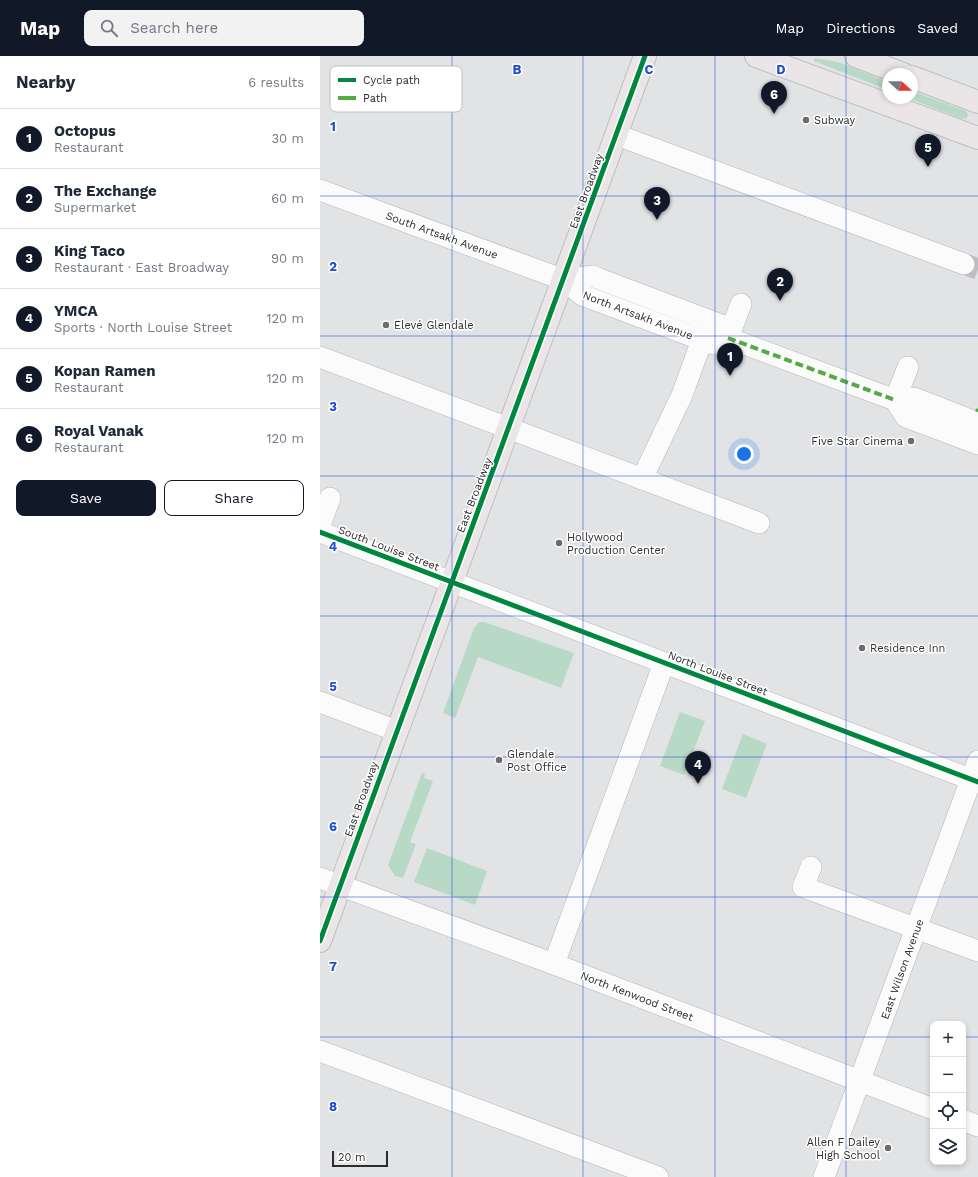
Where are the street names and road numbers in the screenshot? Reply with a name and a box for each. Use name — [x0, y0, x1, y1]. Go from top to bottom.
street label: East Broadway — [567, 151, 606, 231]
street label: South Artsakh Avenue — [384, 209, 500, 262]
street label: North Artsakh Avenue — [581, 288, 695, 342]
street label: East Broadway — [454, 456, 495, 535]
street label: South Louise Street — [336, 523, 442, 574]
street label: North Louise Street — [666, 648, 770, 699]
street label: East Broadway — [342, 759, 381, 839]
street label: East Wilson Avenue — [878, 917, 927, 1021]
street label: North Kenwood Street — [579, 969, 695, 1024]

